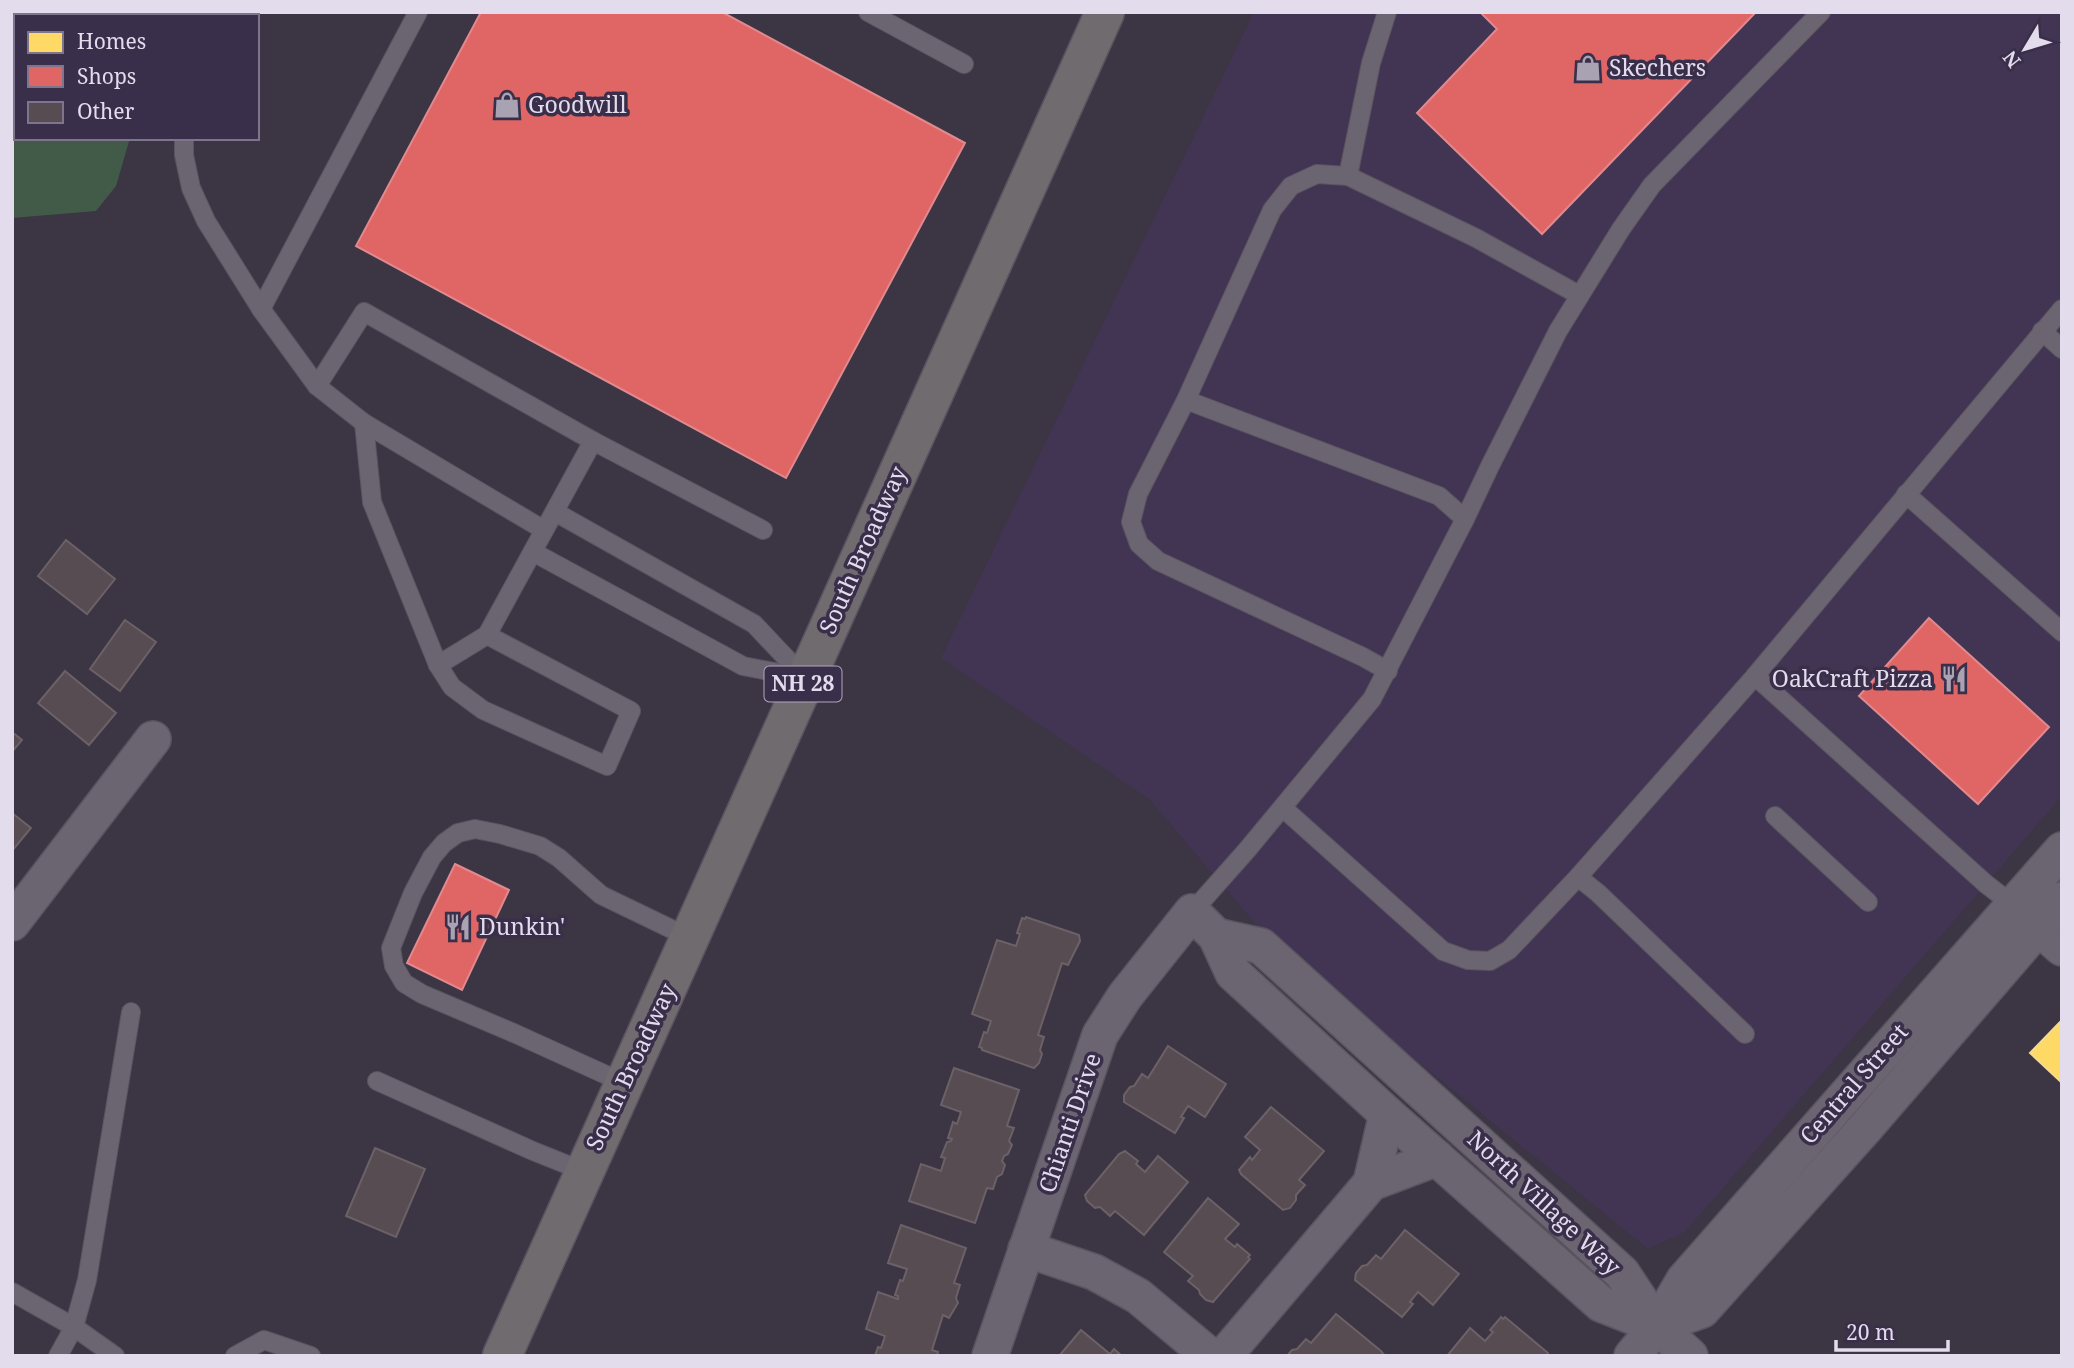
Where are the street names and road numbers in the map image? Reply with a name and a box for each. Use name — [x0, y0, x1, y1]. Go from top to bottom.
street label: South Broadway — [811, 461, 913, 639]
road number: NH 28 — [764, 666, 842, 702]
street label: South Broadway — [577, 978, 683, 1155]
street label: Central Street — [1792, 1016, 1915, 1150]
street label: Chianti Drive — [1030, 1049, 1108, 1197]
street label: North Village Way — [1461, 1123, 1628, 1282]

